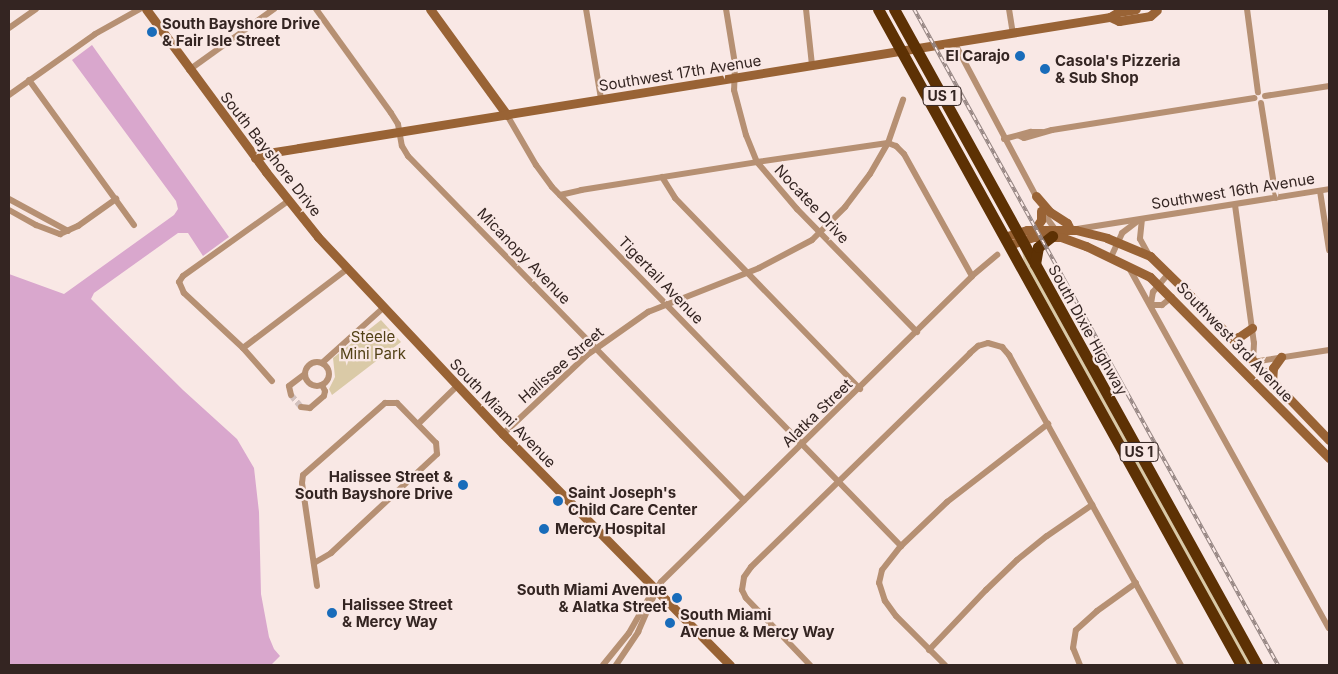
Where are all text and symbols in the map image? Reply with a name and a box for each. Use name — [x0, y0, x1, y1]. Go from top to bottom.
place label: South Bayshore Drive & Fair Isle Street — [162, 14, 320, 49]
marker: South Bayshore Drive & Fair Isle Street — [146, 26, 158, 38]
place label: El Carajo — [946, 47, 1010, 65]
marker: El Carajo — [1014, 50, 1026, 62]
street label: Southwest 17th Avenue — [597, 51, 763, 95]
place label: Casola's Pizzeria & Sub Shop — [1055, 51, 1180, 86]
marker: Casola's Pizzeria & Sub Shop — [1039, 63, 1051, 75]
road number: US 1 — [922, 84, 962, 108]
street label: South Bayshore Drive — [217, 88, 325, 220]
street label: Nocatee Drive — [771, 161, 853, 247]
street label: Southwest 16th Avenue — [1150, 169, 1316, 213]
street label: Micanopy Avenue — [474, 204, 574, 308]
street label: Tigertail Avenue — [615, 232, 707, 328]
street label: South Dixie Highway — [1045, 262, 1131, 398]
street label: Southwest 3rd Avenue — [1173, 278, 1297, 406]
street label: Halissee Street — [515, 323, 607, 407]
park label: Steele Mini Park — [340, 327, 406, 362]
street label: South Miami Avenue — [446, 355, 560, 471]
street label: Alatka Street — [778, 375, 856, 451]
road number: US 1 — [1119, 441, 1159, 464]
place label: Halissee Street & South Bayshore Drive — [295, 467, 453, 502]
marker: Halissee Street & South Bayshore Drive — [457, 479, 469, 491]
place label: Saint Joseph's Child Care Center — [568, 483, 697, 518]
marker: Saint Joseph's Child Care Center — [552, 495, 564, 507]
place label: Mercy Hospital — [555, 520, 665, 538]
marker: Mercy Hospital — [537, 522, 551, 536]
place label: South Miami Avenue & Alatka Street — [517, 580, 667, 615]
marker: South Miami Avenue & Alatka Street — [671, 592, 683, 604]
place label: Halissee Street & Mercy Way — [342, 595, 453, 630]
place label: South Miami Avenue & Mercy Way — [680, 605, 835, 640]
marker: Halissee Street & Mercy Way — [326, 607, 338, 619]
marker: South Miami Avenue & Mercy Way — [664, 617, 676, 629]

